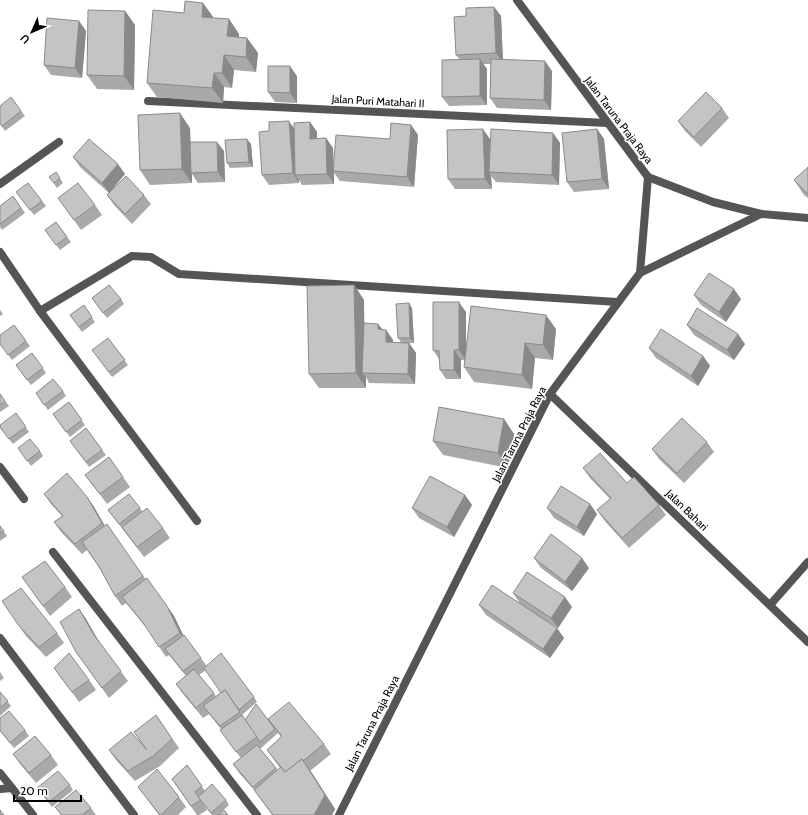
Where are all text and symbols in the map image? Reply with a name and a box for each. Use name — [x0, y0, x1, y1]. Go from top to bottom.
north arrow — [12, 12, 52, 52]
text: U — [17, 31, 33, 47]
street label: Jalan Taruna Praja Raya — [581, 73, 657, 167]
street label: Jalan Puri Matahari II — [330, 92, 425, 110]
street label: Jalan Taruna Praja Raya — [488, 383, 550, 485]
street label: Jalan Bahari — [662, 486, 711, 534]
street label: Jalan Taruna Praja Raya — [341, 672, 403, 774]
scale bar — [14, 777, 81, 803]
text: 20 m — [20, 783, 48, 798]

